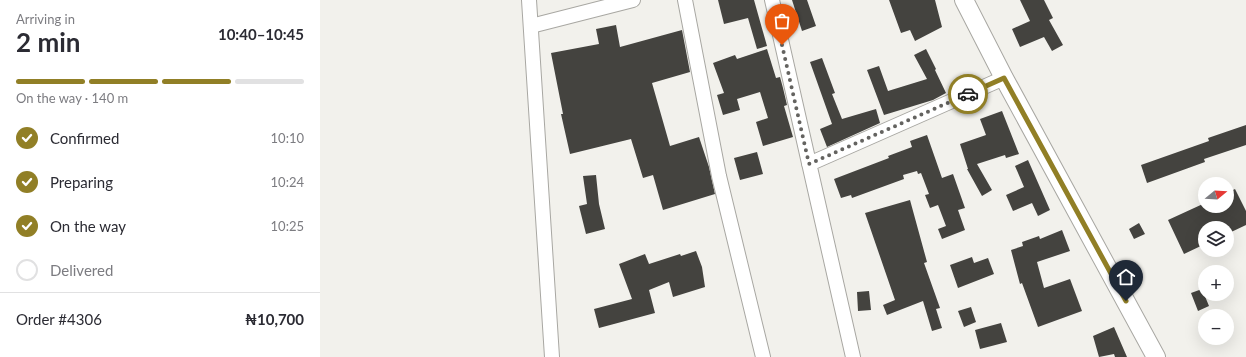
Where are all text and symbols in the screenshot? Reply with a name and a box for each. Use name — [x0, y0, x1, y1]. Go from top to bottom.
pin — [765, 4, 799, 45]
icon: bag — [771, 10, 793, 32]
text: Arriving in — [16, 11, 75, 27]
text: 10:40–10:45 — [218, 25, 304, 43]
text: 2 min — [16, 26, 80, 58]
courier — [948, 74, 988, 114]
icon: car — [957, 83, 979, 105]
text: On the way · 140 m — [16, 90, 128, 106]
icon: check — [16, 127, 38, 149]
text: Confirmed — [50, 129, 119, 147]
text: 10:10 — [271, 130, 304, 146]
icon: check — [16, 171, 38, 193]
text: Preparing — [50, 173, 113, 191]
text: 10:24 — [271, 174, 304, 190]
north arrow — [1198, 177, 1234, 213]
map controls — [1198, 177, 1234, 345]
icon: check — [16, 215, 38, 237]
text: On the way — [50, 217, 126, 235]
text: 10:25 — [271, 218, 304, 234]
button: layers — [1198, 221, 1234, 257]
pin — [1109, 260, 1143, 301]
text: Delivered — [50, 261, 113, 279]
button: + — [1198, 265, 1234, 301]
icon: home — [1115, 266, 1137, 288]
button: − — [1198, 309, 1234, 345]
text: Order #4306 — [16, 310, 102, 328]
text: ₦10,700 — [245, 310, 304, 328]

